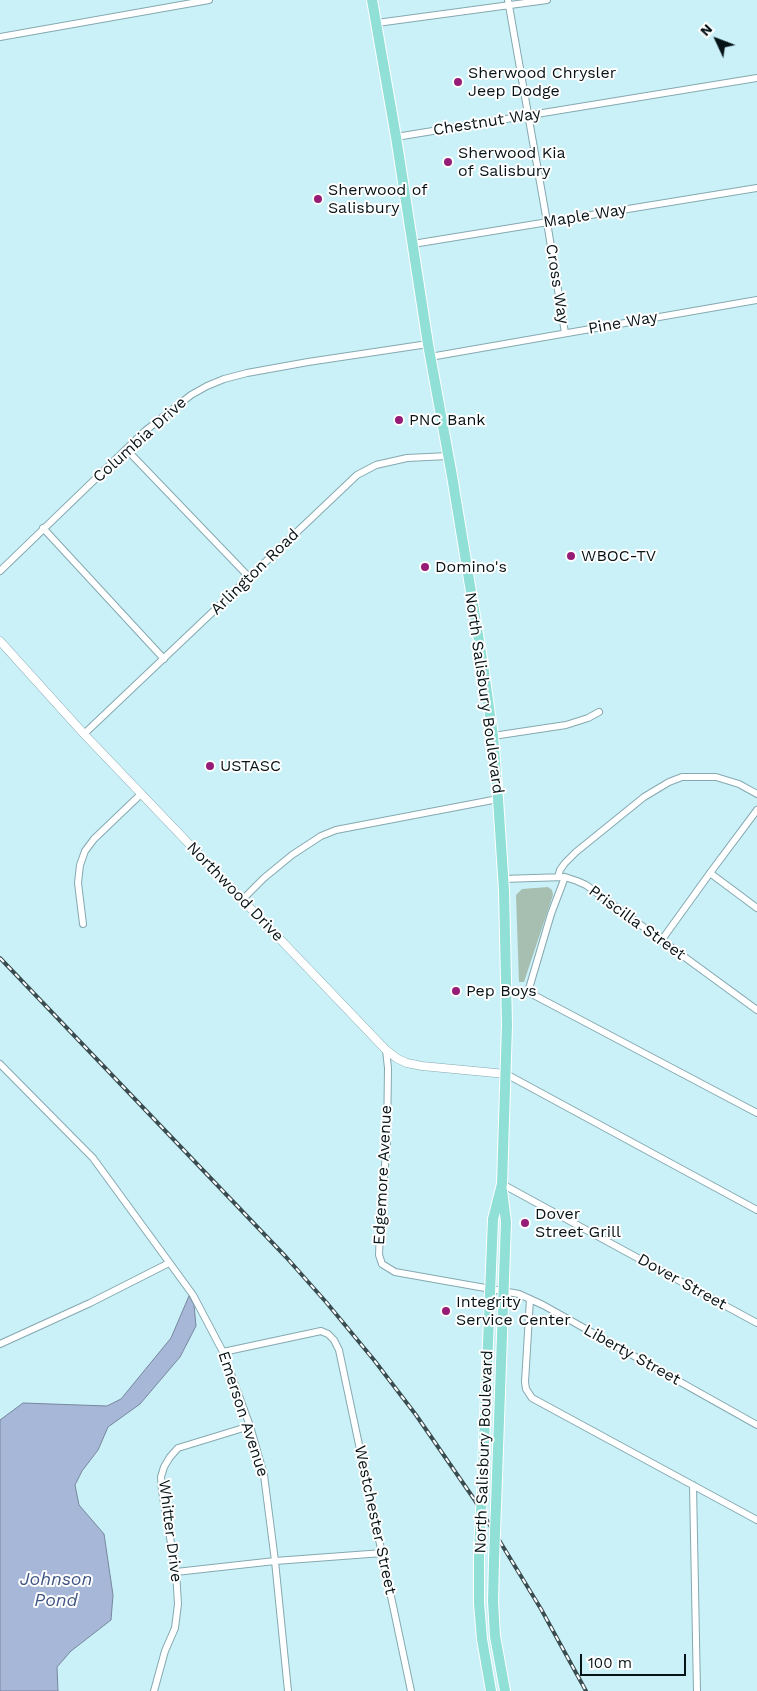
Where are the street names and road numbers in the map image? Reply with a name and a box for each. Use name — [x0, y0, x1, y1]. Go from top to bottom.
street label: Chestnut Way — [432, 104, 542, 140]
street label: Maple Way — [542, 200, 628, 232]
street label: Cross Way — [541, 243, 573, 325]
street label: Pine Way — [587, 307, 659, 339]
street label: Columbia Drive — [89, 393, 191, 487]
street label: Arlington Road — [207, 525, 303, 619]
street label: North Salisbury Boulevard — [460, 591, 508, 795]
street label: Northwood Drive — [182, 838, 288, 946]
street label: Priscilla Street — [585, 882, 689, 964]
street label: Edgemore Avenue — [370, 1105, 396, 1245]
street label: Dover Street — [634, 1250, 730, 1314]
street label: Liberty Street — [580, 1320, 684, 1390]
street label: Emerson Avenue — [214, 1349, 272, 1479]
street label: North Salisbury Boulevard — [471, 1350, 497, 1554]
street label: Westchester Street — [350, 1444, 400, 1596]
street label: Whitter Drive — [154, 1479, 186, 1583]

